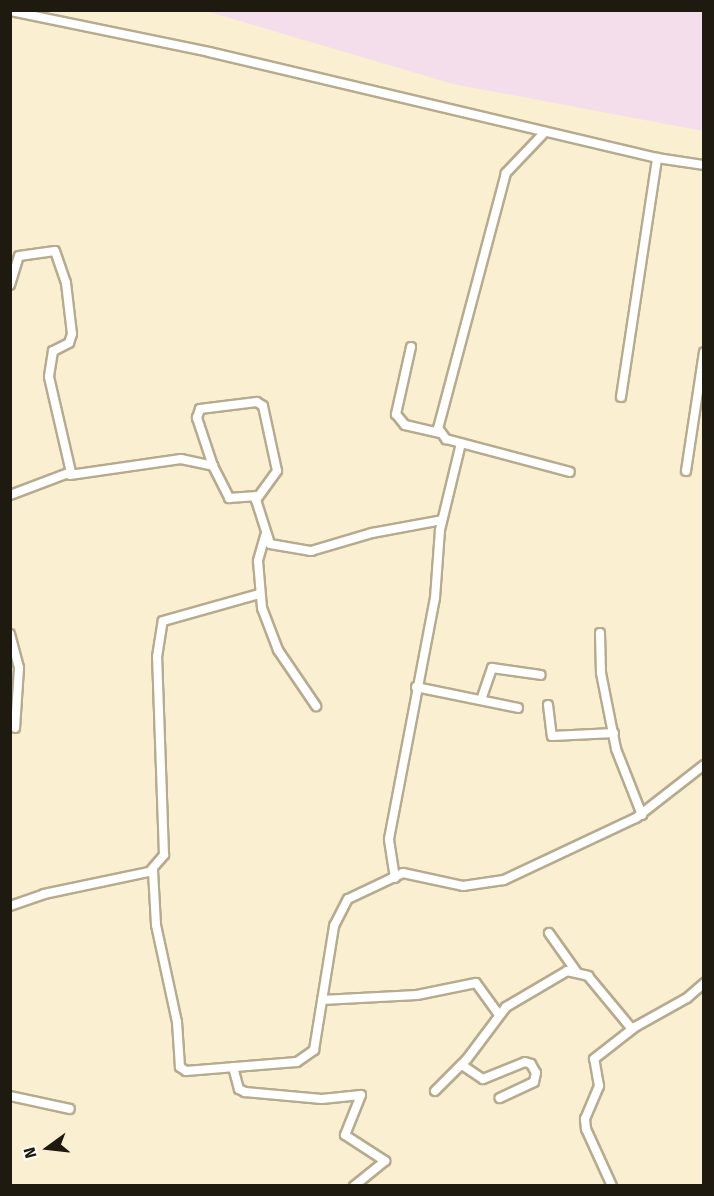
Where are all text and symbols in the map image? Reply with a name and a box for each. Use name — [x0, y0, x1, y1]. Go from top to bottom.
north arrow — [18, 1118, 78, 1178]
text: N — [20, 1145, 41, 1160]

